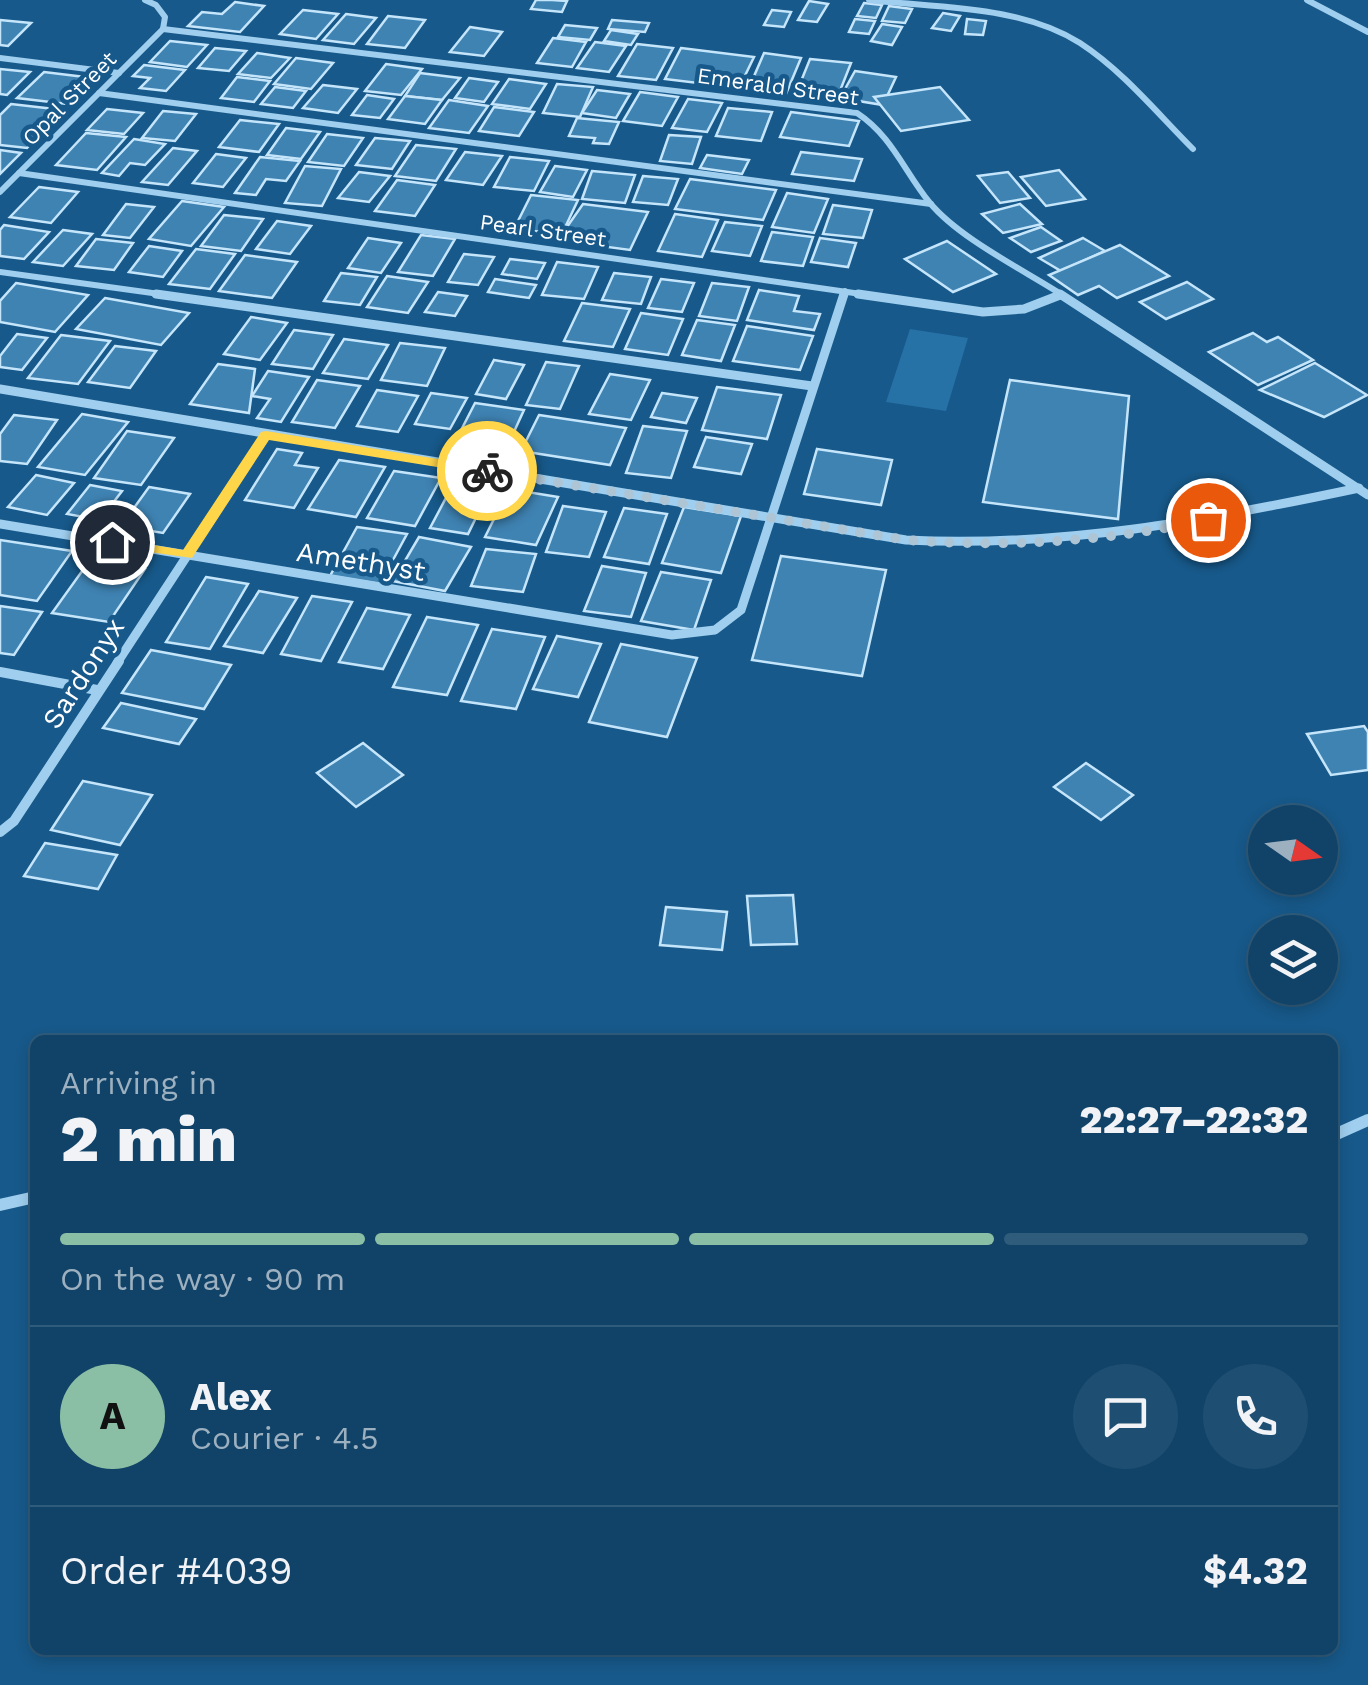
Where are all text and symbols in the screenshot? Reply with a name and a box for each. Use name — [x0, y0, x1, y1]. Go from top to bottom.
street label: Opal Street — [17, 46, 121, 150]
street label: Emerald Street — [695, 63, 860, 110]
street label: Pearl Street — [478, 209, 608, 252]
courier — [437, 421, 537, 521]
icon: bike — [460, 444, 515, 499]
pin — [1166, 478, 1251, 563]
icon: bag — [1181, 493, 1236, 548]
pin — [70, 500, 155, 585]
icon: home — [85, 515, 140, 570]
street label: Amethyst — [294, 535, 428, 588]
street label: Sardonyx — [35, 612, 131, 735]
north arrow — [1248, 805, 1338, 895]
map controls — [1248, 805, 1338, 1005]
button: layers — [1248, 915, 1338, 1005]
text: Arriving in — [60, 1064, 217, 1102]
text: 22:27–22:32 — [1080, 1098, 1308, 1142]
text: 2 min — [60, 1101, 237, 1177]
text: On the way · 90 m — [60, 1260, 345, 1298]
button: chat — [1073, 1364, 1178, 1469]
button: phone — [1203, 1364, 1308, 1469]
text: Alex — [190, 1375, 272, 1419]
text: A — [100, 1394, 125, 1438]
text: Courier · 4.5 — [190, 1419, 379, 1457]
text: Order #4039 — [60, 1549, 292, 1593]
text: $4.32 — [1203, 1549, 1308, 1593]

